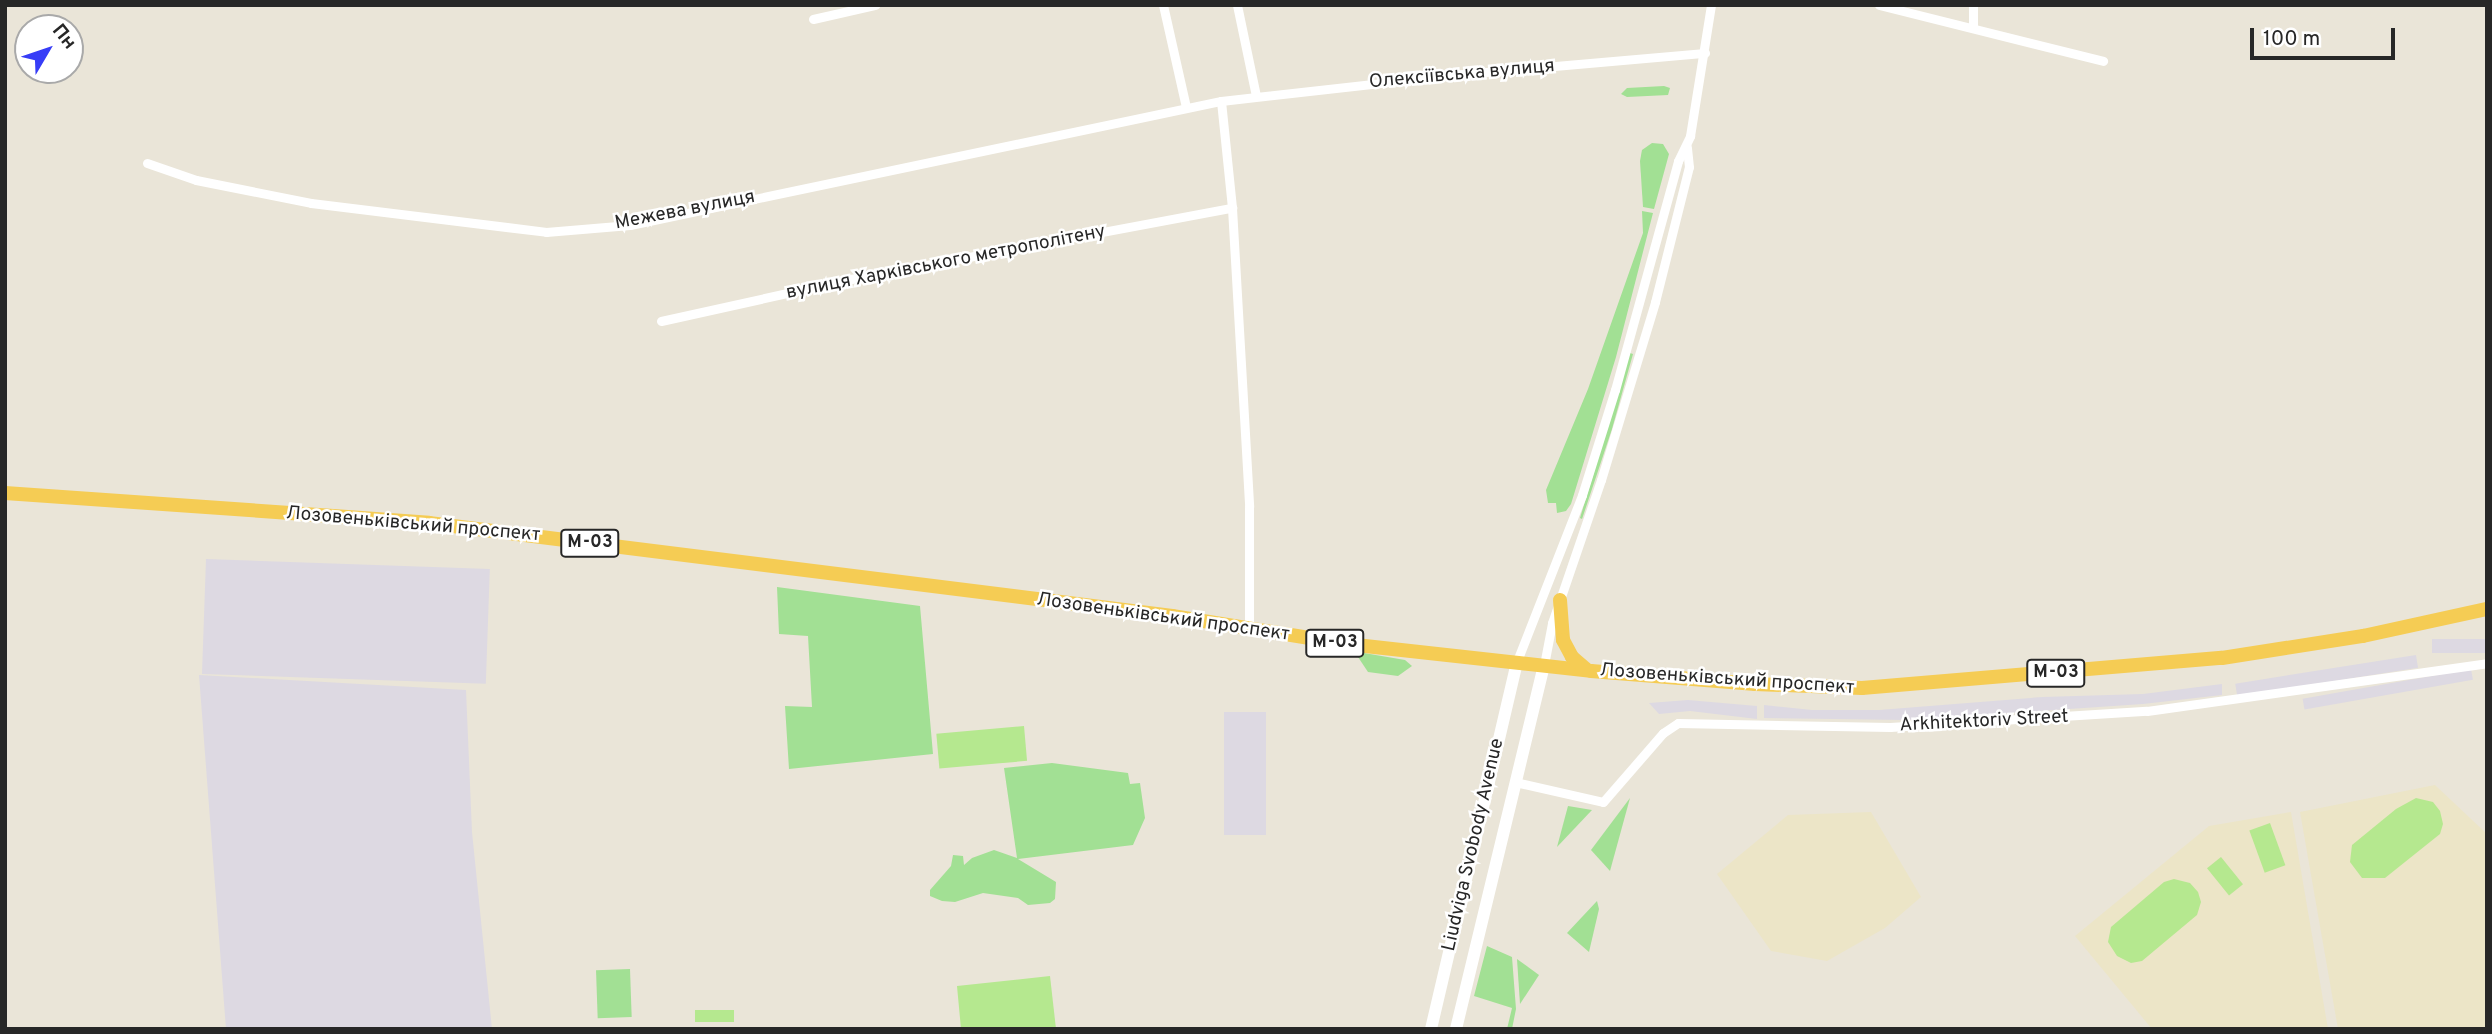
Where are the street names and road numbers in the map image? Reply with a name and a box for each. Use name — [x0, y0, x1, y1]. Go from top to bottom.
street label: Олексіївська вулиця — [1368, 56, 1556, 94]
street label: Межева вулиця — [613, 186, 757, 236]
street label: вулиця Харківського метрополітену — [784, 221, 1108, 305]
street label: Лозовеньківський проспект — [285, 503, 541, 547]
road number: М-03 — [560, 528, 620, 558]
street label: Лозовеньківський проспект — [1035, 589, 1291, 647]
road number: М-03 — [1305, 628, 1365, 658]
road number: М-03 — [2026, 658, 2086, 688]
street label: Лозовеньківський проспект — [1599, 660, 1855, 700]
street label: Arkhitektoriv Street — [1899, 706, 2069, 738]
street label: Liudviga Svobody Avenue — [1438, 736, 1510, 954]

